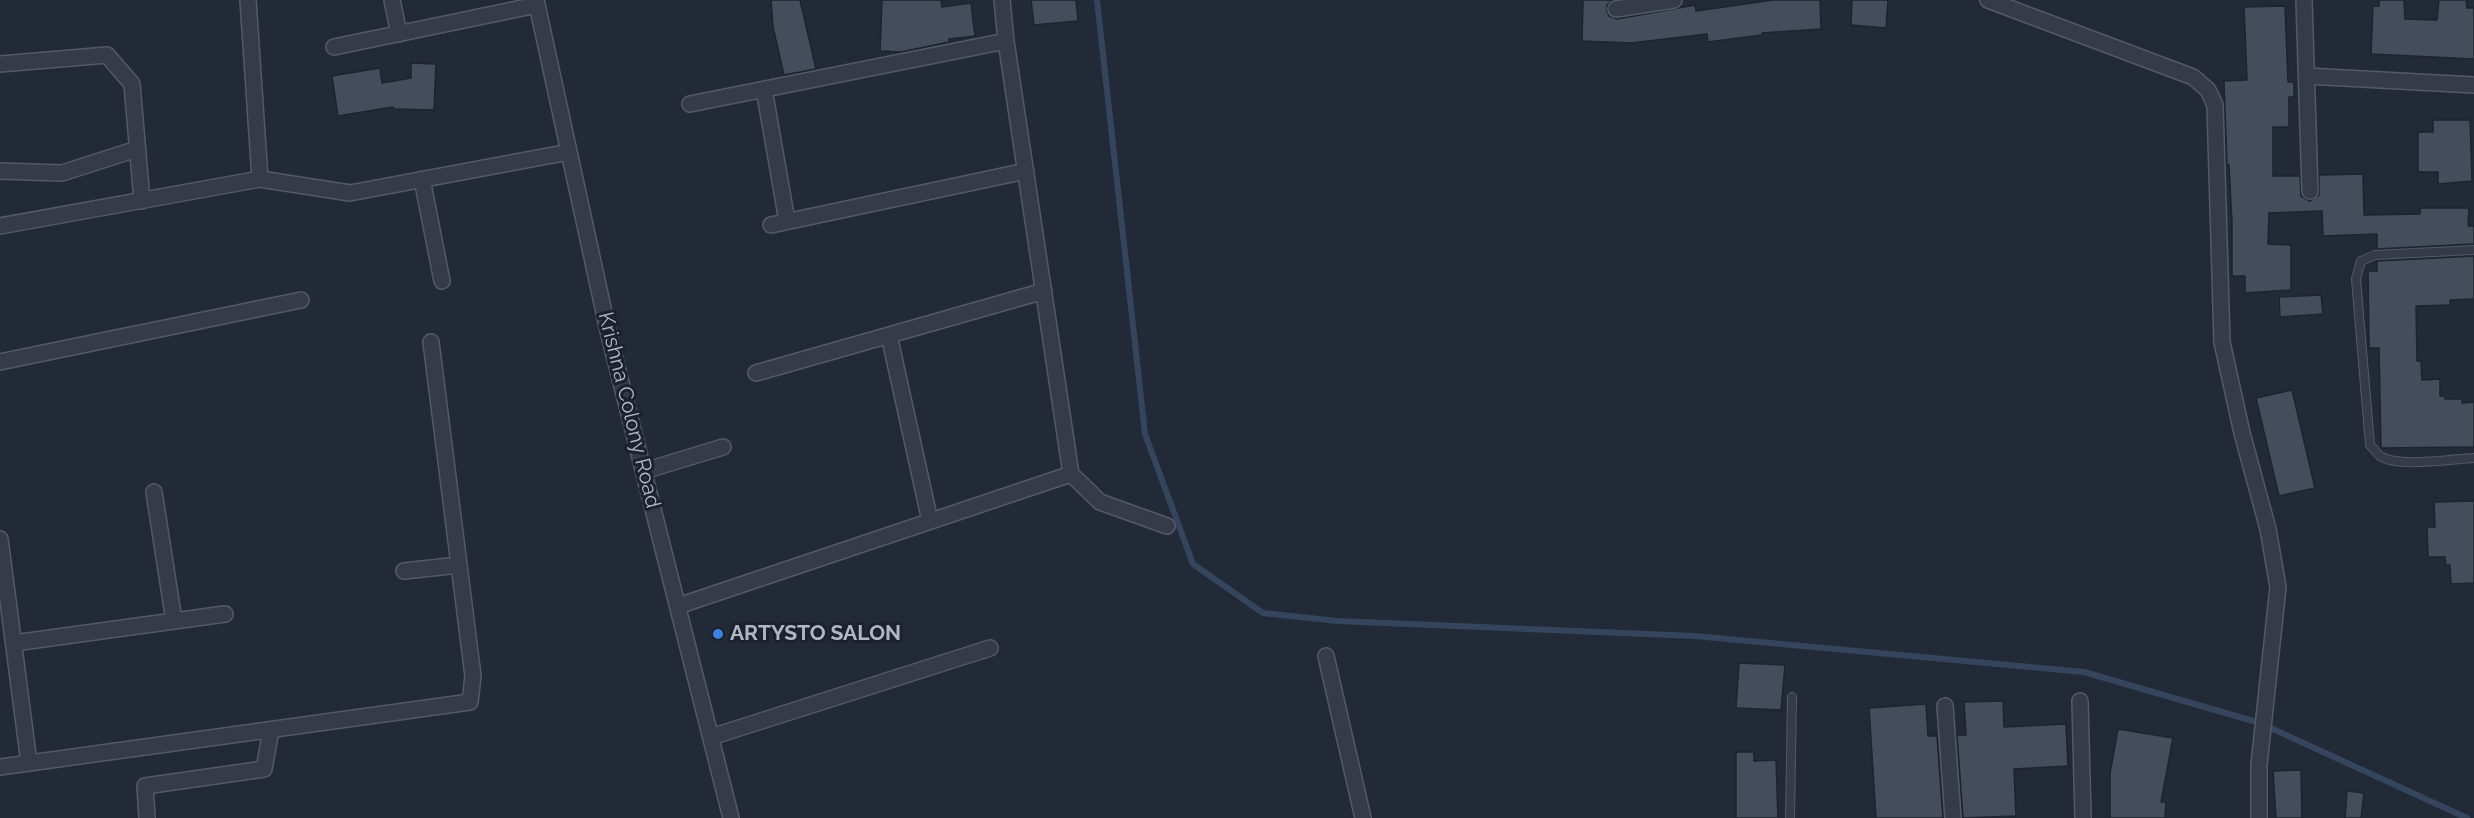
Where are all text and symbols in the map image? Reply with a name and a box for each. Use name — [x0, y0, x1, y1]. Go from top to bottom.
street label: Krishna Colony Road — [592, 309, 666, 511]
place label: ARTYSTO SALON — [730, 621, 901, 647]
marker: ARTYSTO SALON — [711, 627, 725, 641]

